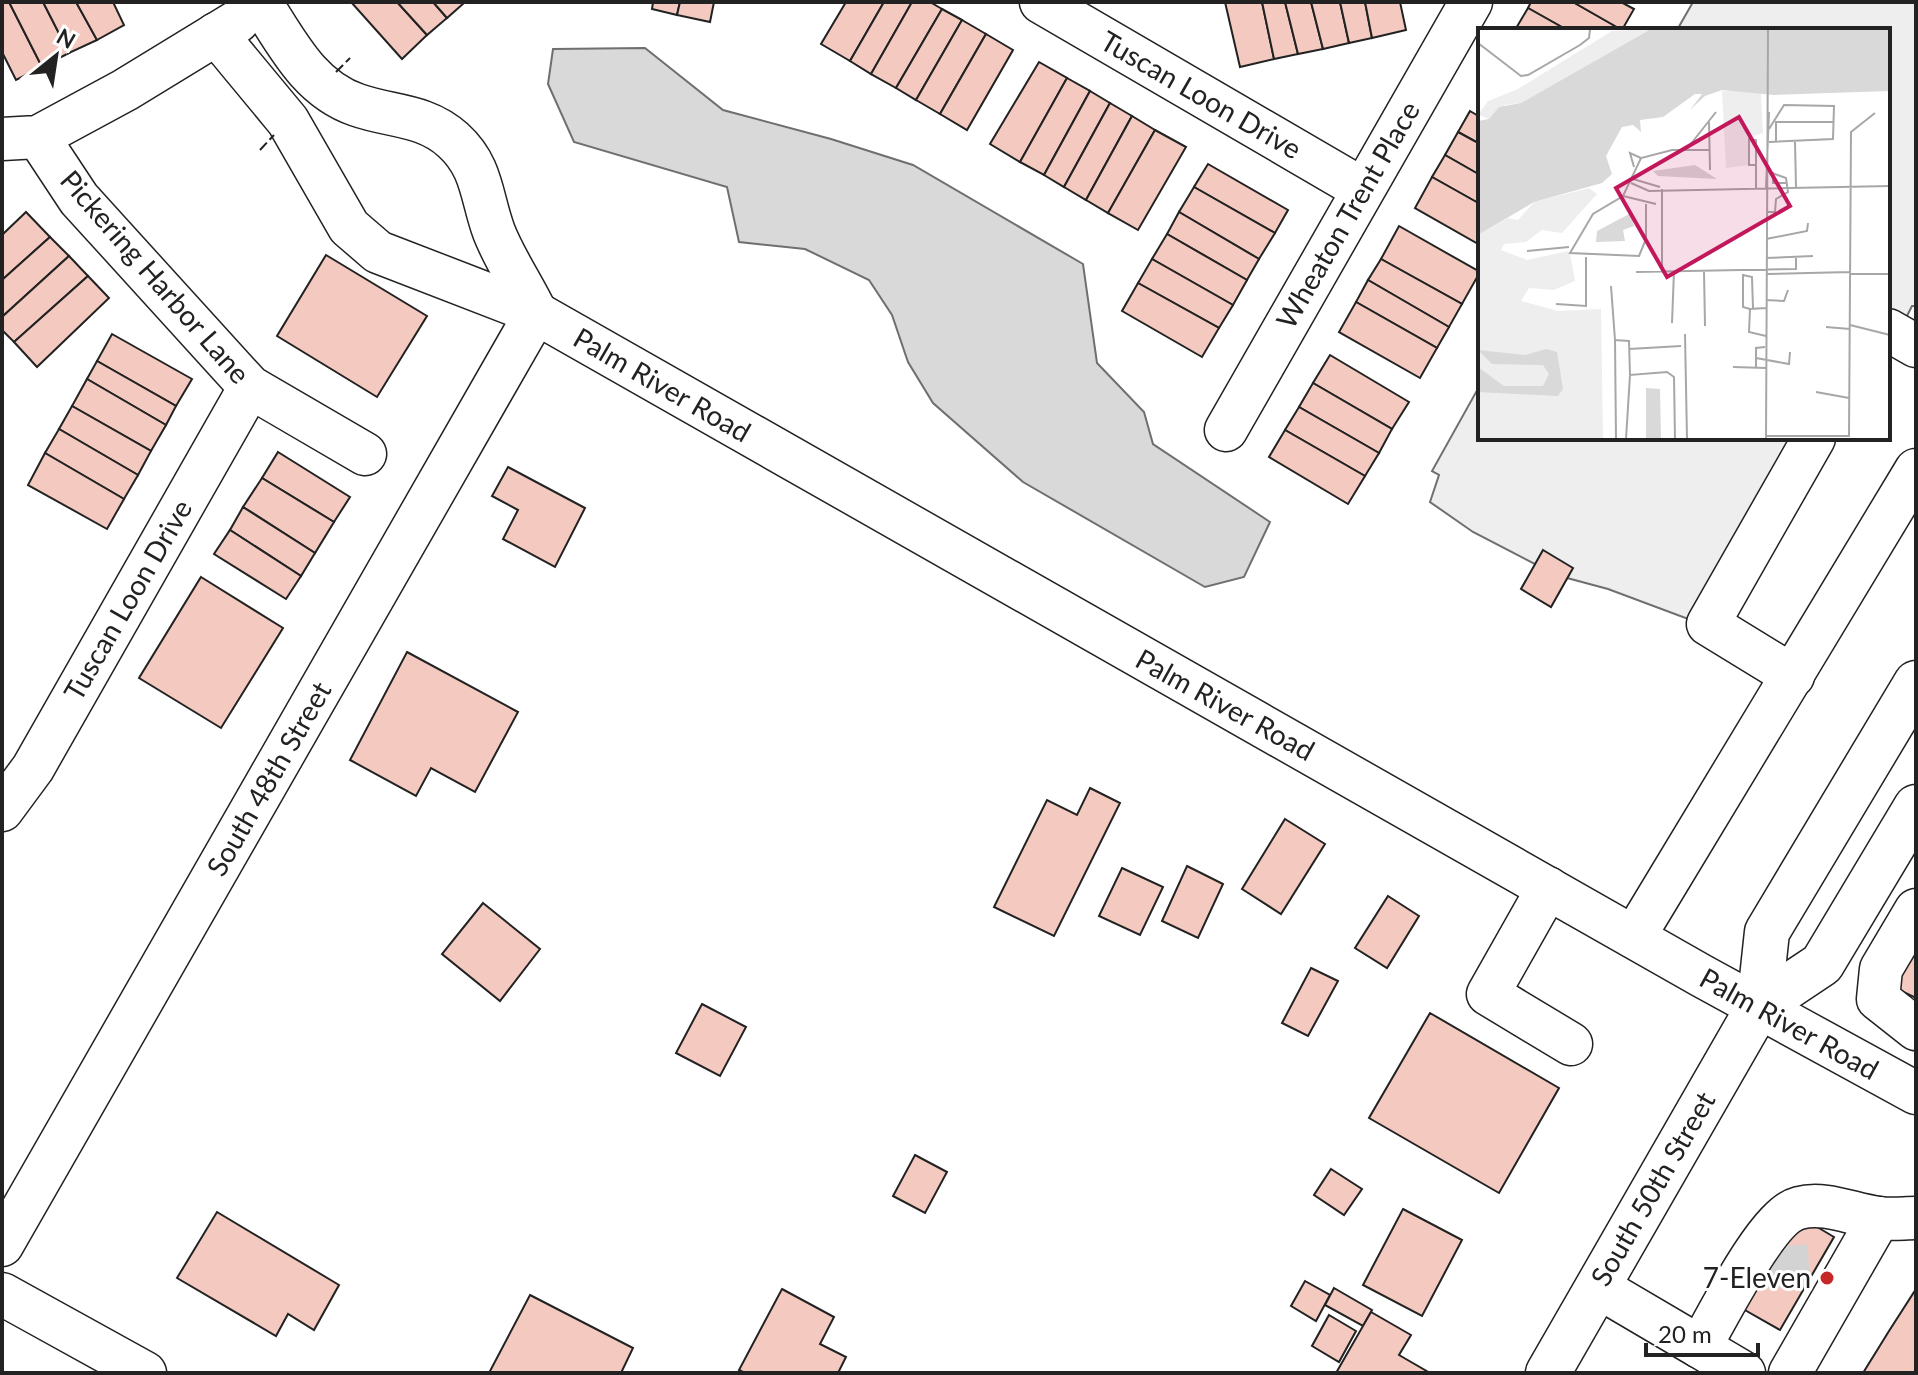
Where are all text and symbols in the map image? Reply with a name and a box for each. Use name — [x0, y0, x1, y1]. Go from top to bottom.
north arrow — [16, 16, 96, 96]
text: N — [52, 22, 80, 54]
street label: Tuscan Loon Drive — [1095, 23, 1308, 165]
inset map — [1478, 28, 1890, 440]
street label: Wheaton Trent Place — [1268, 95, 1426, 334]
street label: Pickering Harbor Lane — [54, 163, 258, 390]
street label: Palm River Road — [568, 320, 757, 449]
street label: Tuscan Loon Drive — [56, 493, 198, 706]
street label: Palm River Road — [1130, 641, 1321, 767]
street label: South 48th Street — [199, 675, 337, 882]
street label: Palm River Road — [1694, 960, 1885, 1086]
street label: South 50th Street — [1583, 1085, 1721, 1292]
place label: 7-Eleven — [1703, 1260, 1811, 1294]
marker: 7-Eleven — [1818, 1269, 1836, 1287]
scale bar — [1646, 1307, 1758, 1357]
text: 20 m — [1658, 1319, 1712, 1348]

